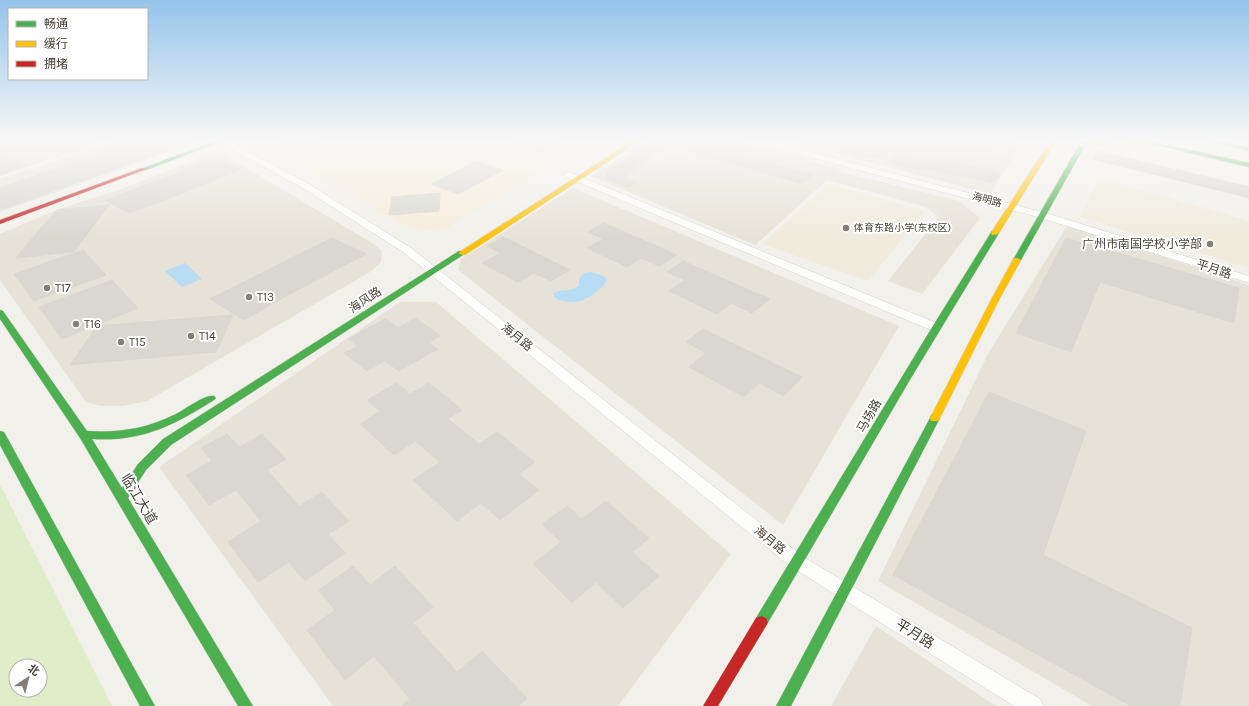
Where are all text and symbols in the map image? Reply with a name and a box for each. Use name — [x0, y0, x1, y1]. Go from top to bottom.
legend — [8, 8, 148, 80]
text: 畅通 — [44, 17, 68, 31]
text: 缓行 — [44, 37, 68, 51]
text: 拥堵 — [44, 57, 68, 71]
street label: 海明路 — [971, 190, 1003, 210]
place label: 体育东路小学(东校区) — [854, 222, 951, 234]
marker: 体育东路小学(东校区) — [841, 223, 851, 233]
place label: 广州市南国学校小学部 — [1082, 237, 1202, 251]
marker: 广州市南国学校小学部 — [1205, 239, 1215, 249]
street label: 平月路 — [1195, 257, 1233, 281]
place label: T17 — [55, 281, 71, 295]
marker: T17 — [42, 283, 52, 293]
street label: 海风路 — [346, 284, 384, 316]
place label: T13 — [257, 290, 274, 304]
marker: T13 — [244, 292, 254, 302]
place label: T16 — [84, 317, 101, 331]
marker: T16 — [71, 319, 81, 329]
street label: 海月路 — [499, 320, 535, 354]
place label: T14 — [199, 329, 216, 343]
marker: T14 — [186, 331, 196, 341]
place label: T15 — [129, 335, 146, 349]
marker: T15 — [116, 337, 126, 347]
street label: 马场路 — [854, 397, 884, 435]
street label: 临江大道 — [117, 471, 161, 527]
street label: 海月路 — [752, 523, 788, 557]
street label: 平月路 — [893, 616, 937, 652]
north arrow — [8, 658, 48, 698]
text: 北 — [25, 662, 42, 679]

